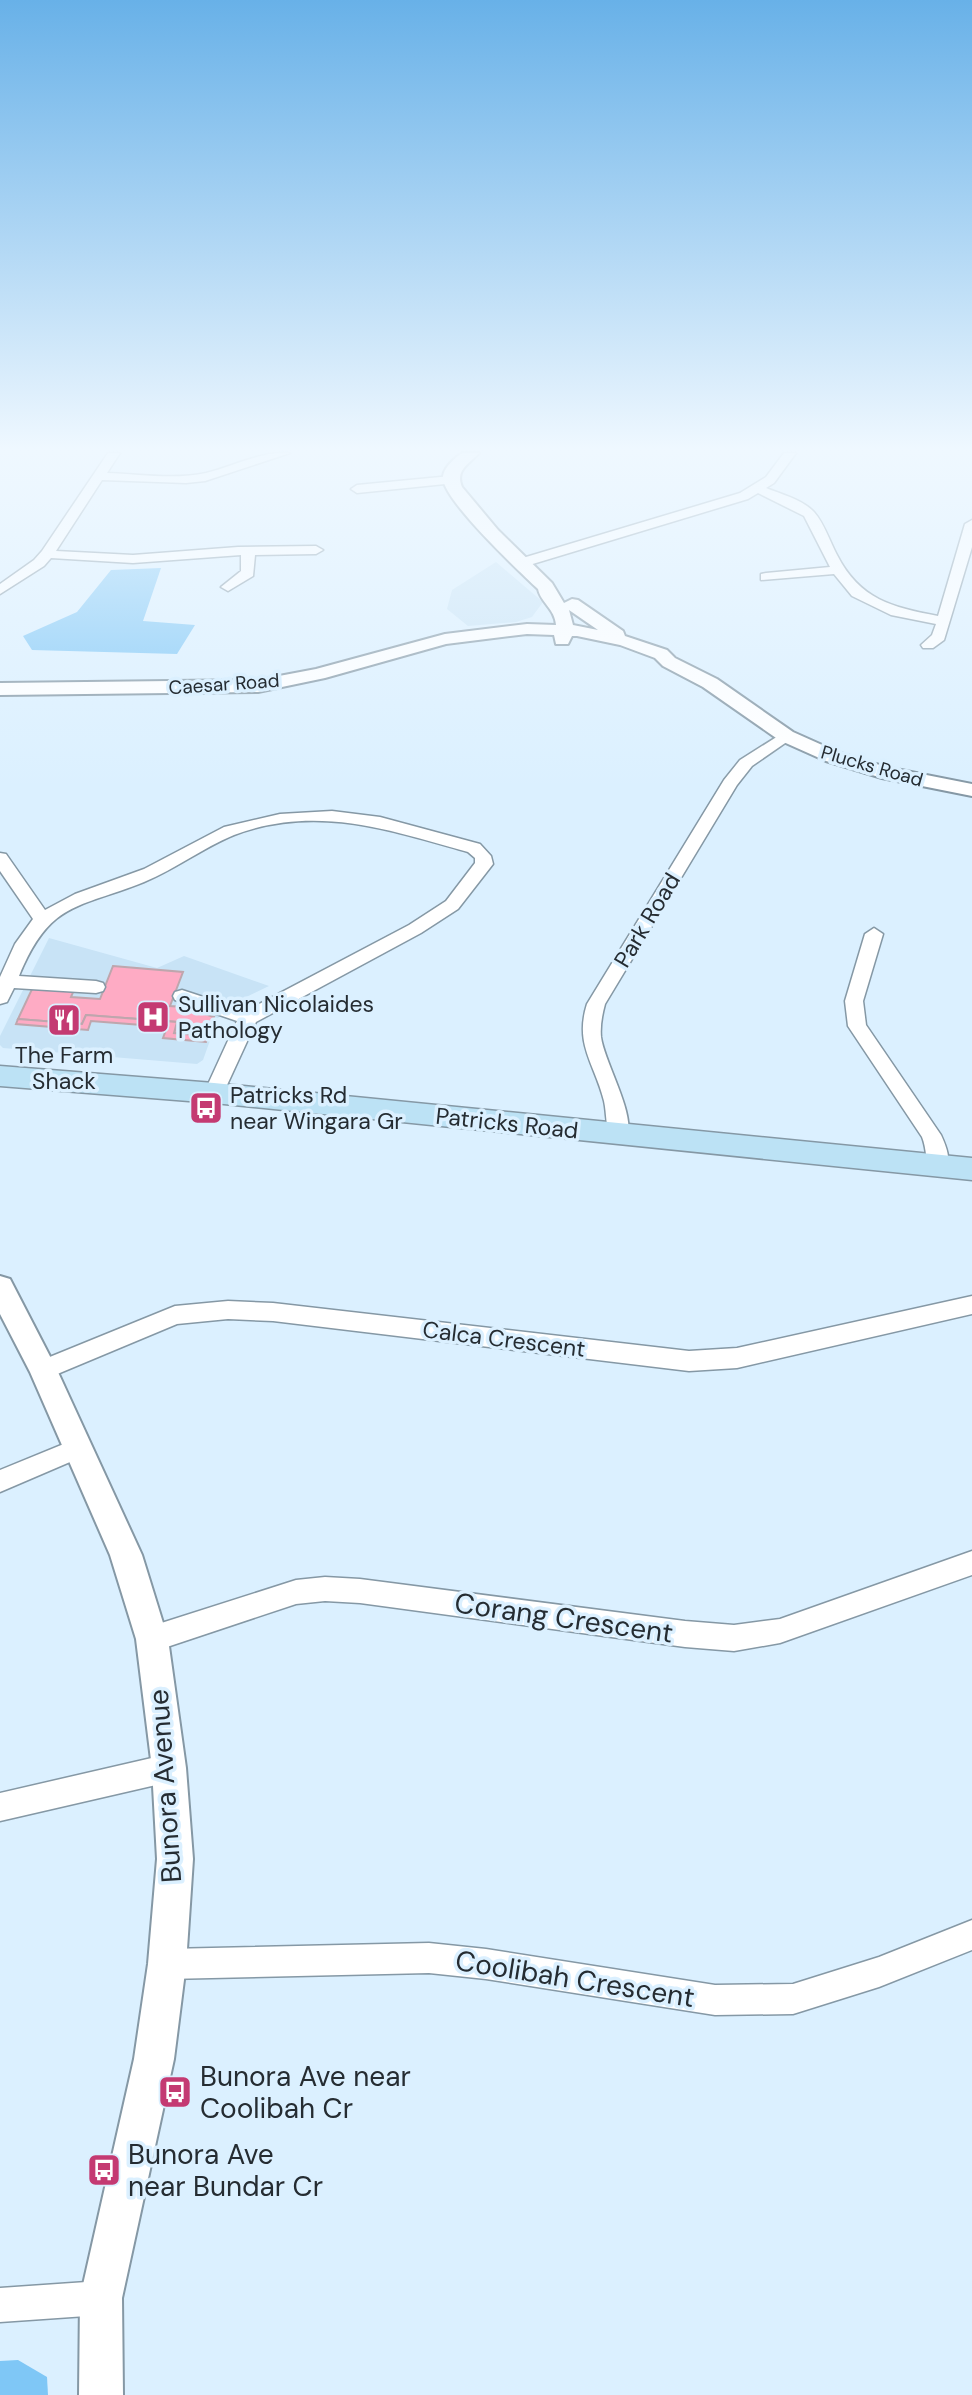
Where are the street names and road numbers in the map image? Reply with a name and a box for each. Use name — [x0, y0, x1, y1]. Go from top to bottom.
street label: Caesar Road — [168, 668, 280, 700]
street label: Plucks Road — [818, 740, 926, 792]
street label: Park Road — [607, 867, 687, 973]
street label: Patricks Road — [434, 1101, 580, 1145]
street label: Calca Crescent — [421, 1314, 587, 1364]
street label: Corang Crescent — [452, 1584, 676, 1652]
street label: Bunora Avenue — [140, 1688, 190, 1884]
street label: Coolibah Crescent — [453, 1942, 697, 2016]

